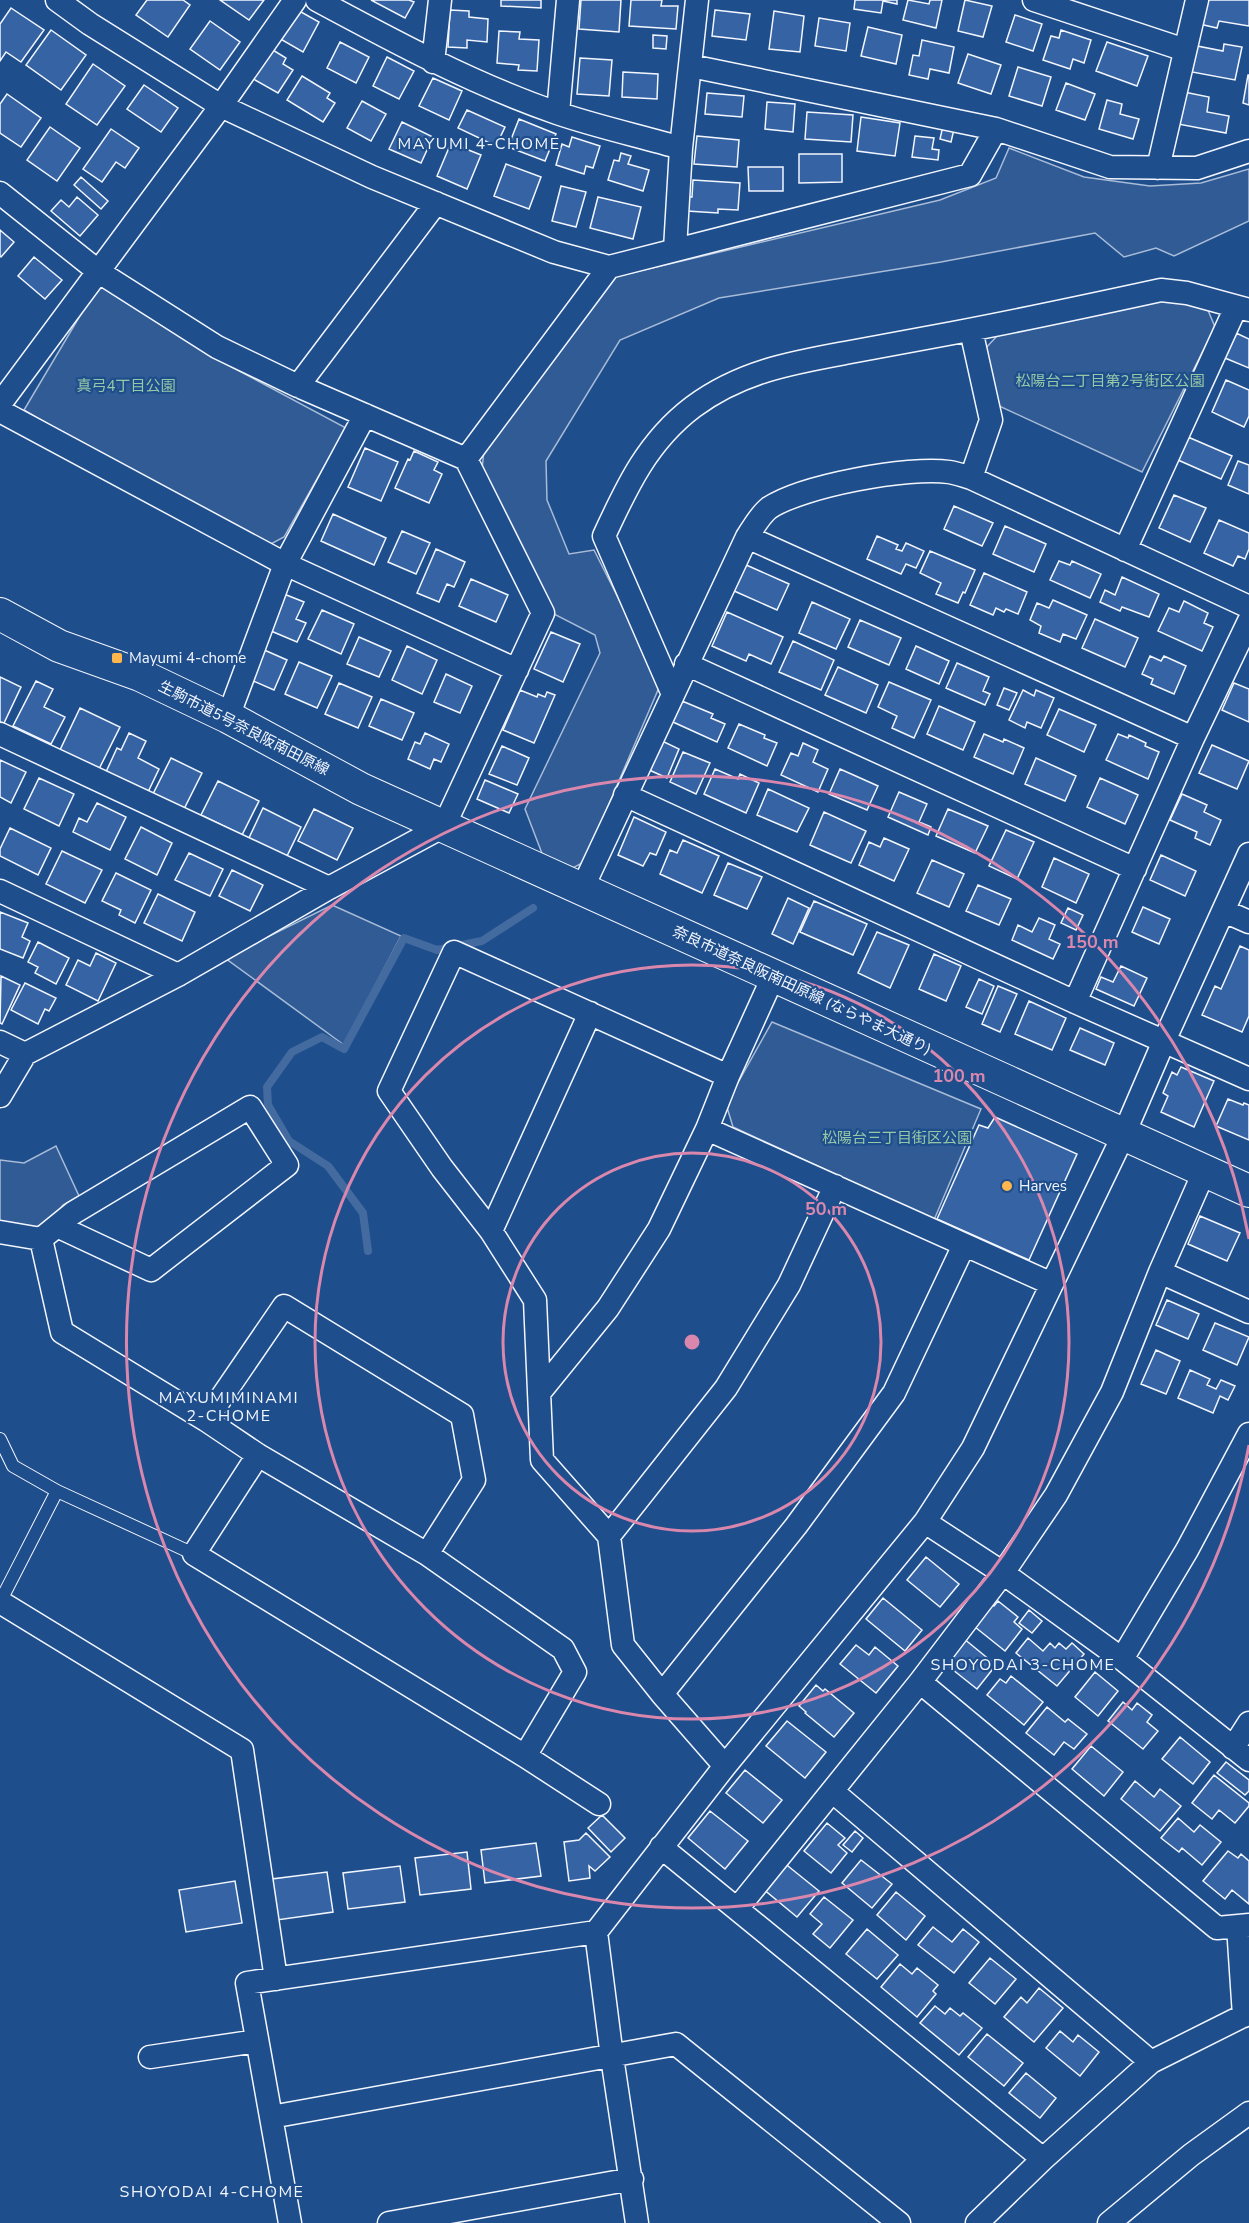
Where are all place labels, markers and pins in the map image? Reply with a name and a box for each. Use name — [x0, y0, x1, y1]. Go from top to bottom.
place label: Mayumi 4-chome — [129, 648, 246, 668]
marker: Mayumi 4-chome — [110, 651, 124, 665]
place label: Harves — [1019, 1176, 1067, 1196]
marker: Harves — [1000, 1179, 1014, 1193]
centre of rings — [682, 1332, 702, 1352]

